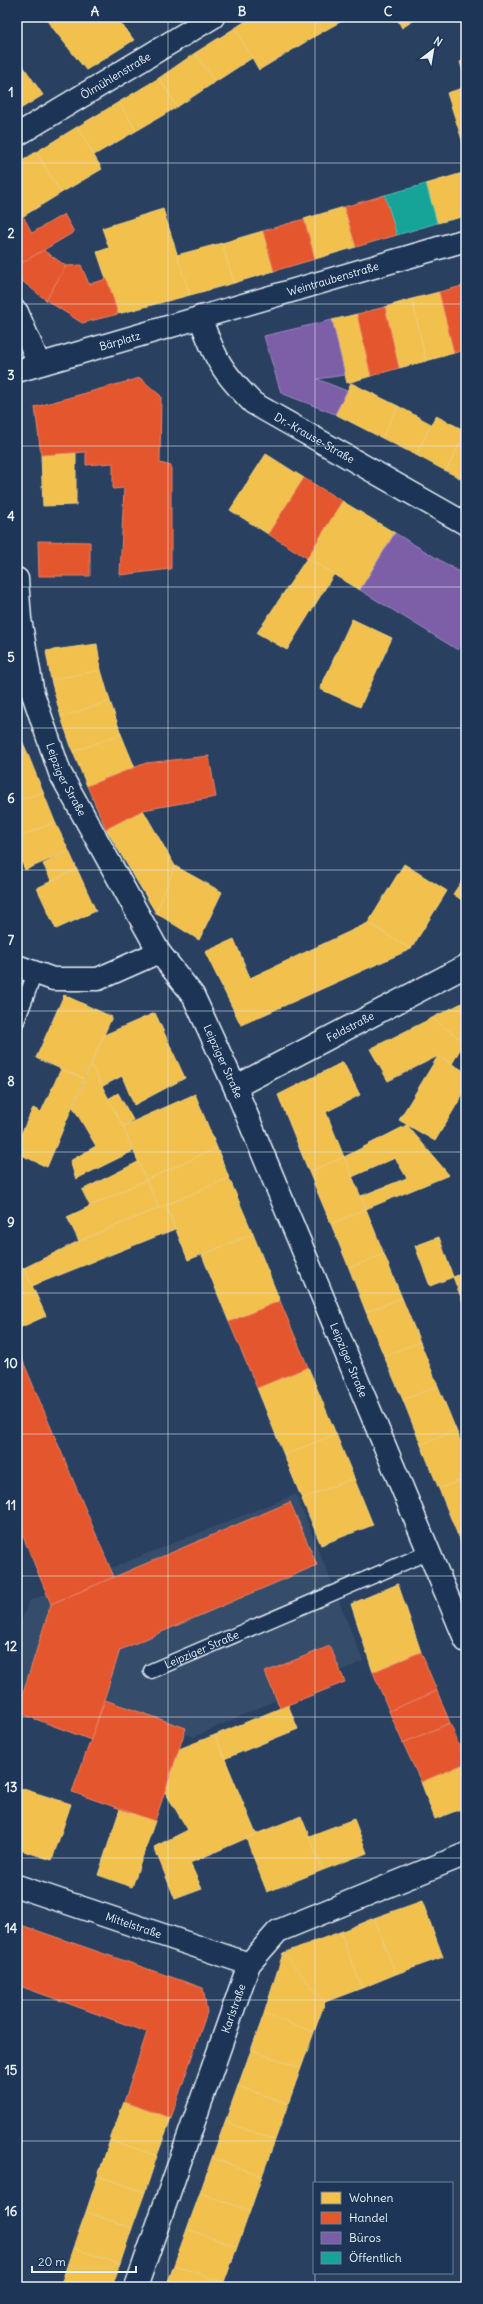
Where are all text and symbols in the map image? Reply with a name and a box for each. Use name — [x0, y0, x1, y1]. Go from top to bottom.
text: A — [91, 3, 100, 20]
text: B — [238, 3, 247, 20]
text: C — [384, 3, 393, 20]
north arrow — [413, 30, 453, 70]
text: N — [431, 33, 445, 49]
street label: Ölmühlenstraße — [77, 49, 153, 102]
text: 1 — [8, 84, 14, 101]
text: 2 — [7, 225, 15, 242]
street label: Weintraubenstraße — [285, 259, 380, 299]
street label: Bärplatz — [98, 328, 142, 354]
text: 3 — [7, 367, 15, 384]
street label: Dr.-Krause-Straße — [272, 410, 357, 466]
text: 4 — [7, 508, 15, 525]
text: 5 — [7, 649, 15, 666]
street label: Leipziger Straße — [43, 741, 89, 818]
text: 6 — [7, 790, 15, 807]
text: 7 — [8, 932, 15, 949]
street label: Feldstraße — [324, 1008, 376, 1045]
street label: Leipziger Straße — [200, 1022, 246, 1100]
text: 8 — [7, 1073, 15, 1090]
text: 9 — [7, 1214, 15, 1231]
street label: Leipziger Straße — [327, 1321, 371, 1399]
text: 10 — [4, 1355, 18, 1372]
text: 11 — [6, 1497, 16, 1514]
street label: Leipziger Straße — [162, 1627, 241, 1671]
text: 12 — [5, 1638, 17, 1655]
text: 13 — [5, 1779, 17, 1796]
street label: Mittelstraße — [104, 1909, 164, 1941]
text: 14 — [5, 1920, 18, 1937]
street label: Karlstraße — [218, 1982, 249, 2035]
text: 15 — [5, 2062, 18, 2079]
legend — [313, 2182, 453, 2274]
text: Wohnen — [349, 2190, 394, 2205]
text: 16 — [5, 2203, 18, 2220]
text: Handel — [349, 2210, 388, 2225]
text: Büros — [349, 2230, 381, 2245]
scale bar — [32, 2248, 136, 2274]
text: Öffentlich — [349, 2250, 402, 2265]
text: 20 m — [38, 2254, 66, 2269]

